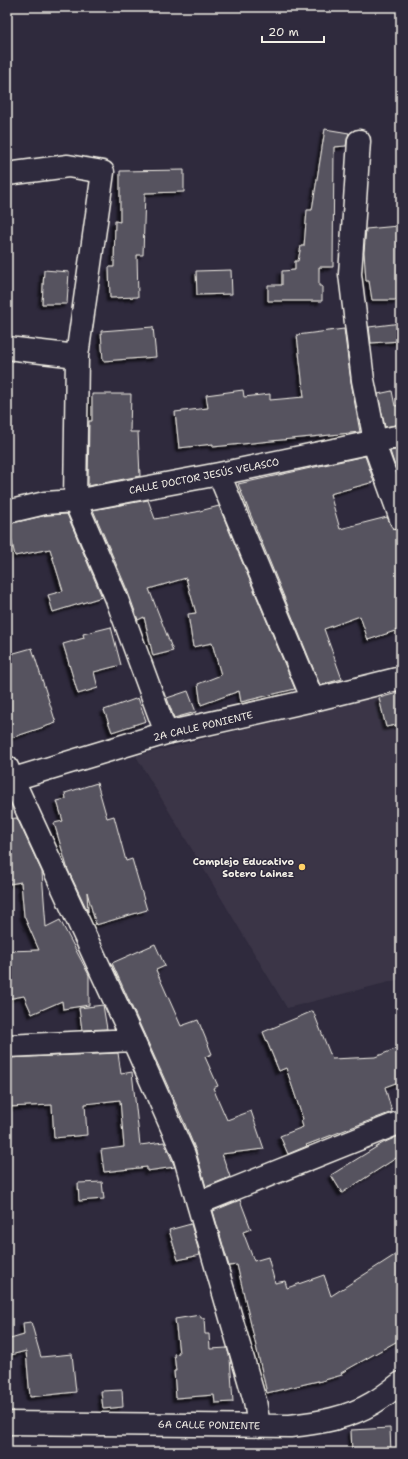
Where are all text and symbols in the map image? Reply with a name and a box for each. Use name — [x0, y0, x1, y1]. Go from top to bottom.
scale bar — [262, 18, 324, 44]
text: 20 m — [268, 24, 299, 40]
street label: CALLE DOCTOR JESÚS VELASCO — [128, 455, 280, 497]
street label: 2A CALLE PONIENTE — [152, 708, 254, 744]
place label: Complejo Educativo Sotero Lainez — [193, 855, 294, 880]
marker: Complejo Educativo Sotero Lainez — [297, 862, 307, 872]
street label: 6A CALLE PONIENTE — [158, 1418, 260, 1432]

